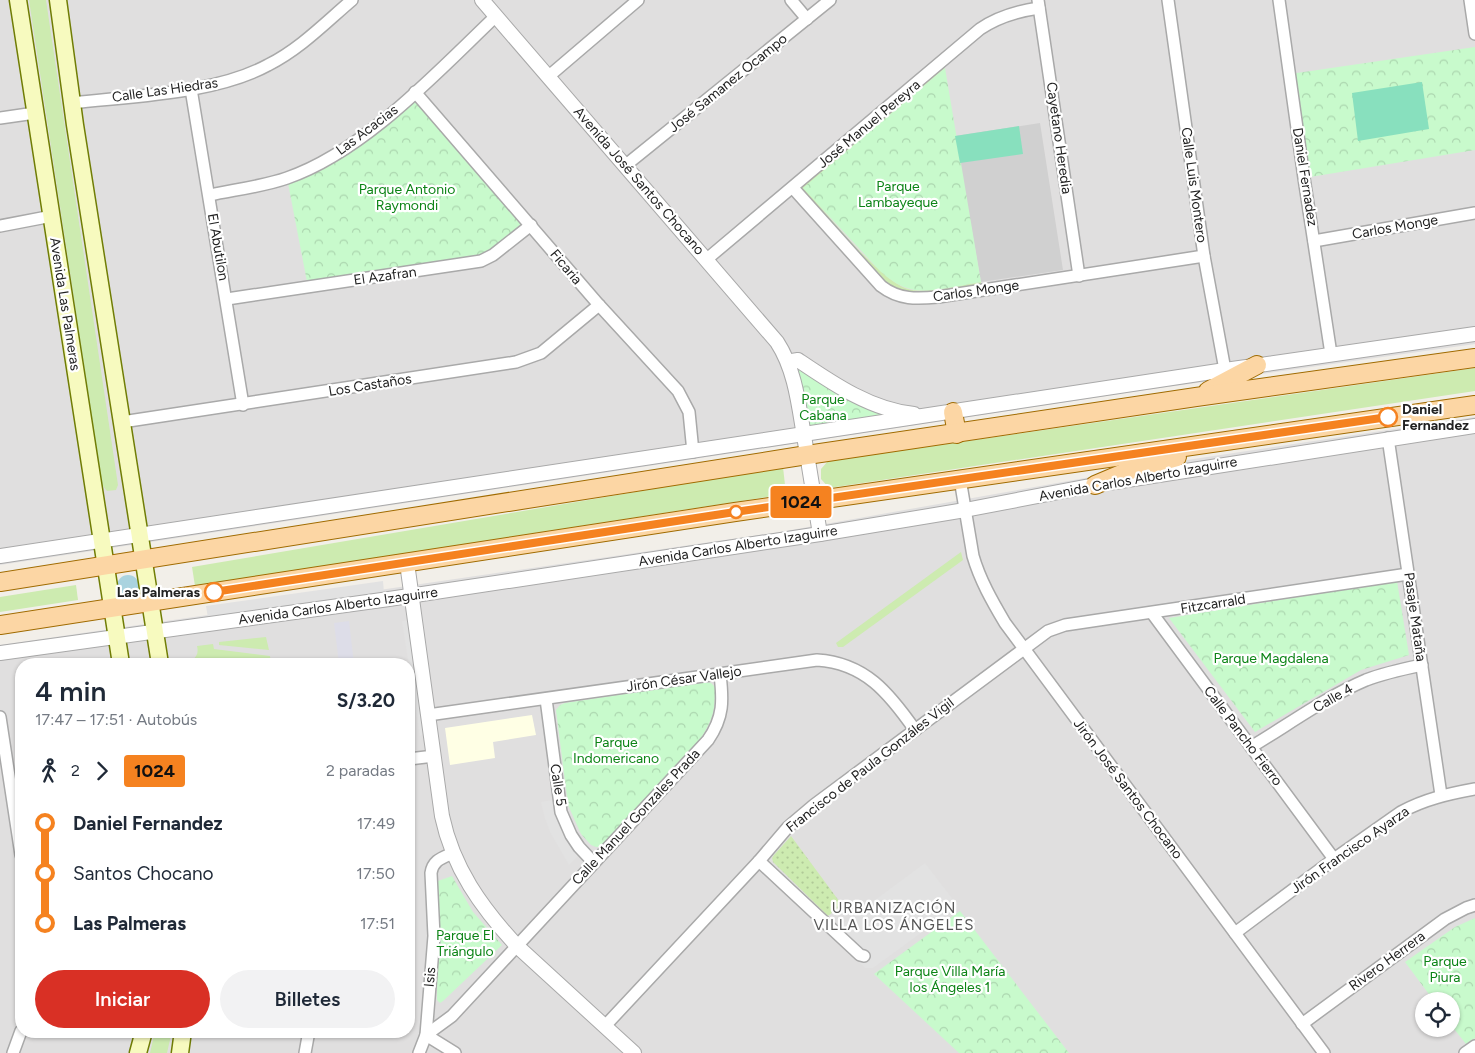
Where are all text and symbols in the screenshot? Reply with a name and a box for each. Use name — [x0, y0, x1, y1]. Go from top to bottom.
street label: José Samanez Ocampo — [665, 30, 791, 136]
street label: Calle Las Hiedras — [111, 74, 219, 106]
street label: José Manuel Pereyra — [814, 76, 924, 172]
street label: Cayetano Heredia — [1043, 81, 1075, 195]
street label: Las Acacias — [333, 101, 401, 159]
street label: Avenida José Santos Chocano — [570, 104, 708, 258]
street label: Calle Luis Montero — [1177, 126, 1211, 244]
street label: Daniel Fernadez — [1289, 126, 1321, 228]
park label: Parque Lambayeque — [858, 178, 938, 211]
park label: Parque Antonio Raymondi — [359, 181, 455, 214]
street label: Carlos Monge — [1351, 211, 1440, 243]
street label: El Abutilon — [204, 212, 232, 282]
street label: Avenida Las Palmeras — [46, 236, 84, 372]
street label: Ficaria — [546, 246, 586, 288]
street label: El Azafran — [353, 263, 418, 289]
street label: Carlos Monge — [932, 276, 1021, 305]
street label: Los Castaños — [327, 370, 413, 400]
park label: Parque Cabana — [799, 391, 847, 424]
place label: Daniel Fernandez — [1402, 401, 1469, 434]
marker: Daniel Fernandez — [1378, 407, 1398, 427]
street label: Avenida Carlos Alberto Izaguirre — [1037, 453, 1239, 505]
line badge: 1024 — [766, 486, 836, 518]
text: 1024 — [780, 491, 822, 513]
unlabelled marker — [729, 505, 743, 519]
street label: Avenida Carlos Alberto Izaguirre — [637, 522, 839, 570]
street label: Pasaje Mataña — [1400, 571, 1430, 663]
marker: Las Palmeras — [204, 582, 224, 602]
place label: Las Palmeras — [117, 584, 200, 601]
street label: Avenida Carlos Alberto Izaguirre — [237, 584, 439, 628]
street label: Fitzcarrald — [1179, 590, 1247, 618]
park label: Parque Magdalena — [1213, 650, 1329, 667]
street label: Jirón César Vallejo — [625, 662, 743, 696]
text: 4 min — [35, 674, 106, 708]
street label: Calle 4 — [1310, 680, 1356, 716]
street label: Calle Pancho Fierro — [1200, 683, 1286, 789]
text: S/3.20 — [337, 689, 395, 712]
street label: Francisco de Paula Gonzáles Vigil — [783, 694, 957, 836]
text: 17:47 – 17:51 · Autobús — [35, 710, 197, 729]
street label: Jirón José Santos Chocano — [1070, 716, 1186, 862]
park label: Parque Indomericano — [573, 734, 659, 767]
street label: Calle Manuel Gonzales Prada — [568, 745, 704, 889]
icon: walk — [35, 757, 63, 785]
icon: forward — [88, 757, 116, 785]
text: 1024 — [134, 760, 175, 782]
text: 2 — [71, 761, 80, 780]
text: 2 paradas — [326, 761, 395, 780]
street label: Calle 5 — [546, 763, 570, 807]
street label: Jirón Francisco Ayarza — [1288, 803, 1412, 897]
text: Daniel Fernandez — [73, 812, 223, 835]
text: 17:49 — [357, 814, 395, 833]
text: Santos Chocano — [73, 862, 214, 885]
text: 17:50 — [356, 864, 395, 883]
district label: URBANIZACIÓN VILLA LOS ÁNGELES — [814, 899, 974, 934]
text: Las Palmeras — [73, 912, 186, 935]
text: 17:51 — [360, 914, 395, 933]
park label: Parque El Triángulo — [436, 927, 494, 960]
street label: Rivero Herrera — [1346, 928, 1428, 994]
park label: Parque Piura — [1423, 953, 1467, 986]
park label: Parque Villa María los Ángeles 1 — [895, 963, 1005, 996]
street label: Isis — [421, 966, 439, 988]
button: Iniciar — [35, 970, 210, 1028]
button: Billetes — [220, 970, 395, 1028]
map controls — [1415, 992, 1460, 1037]
button: locate — [1415, 992, 1460, 1037]

